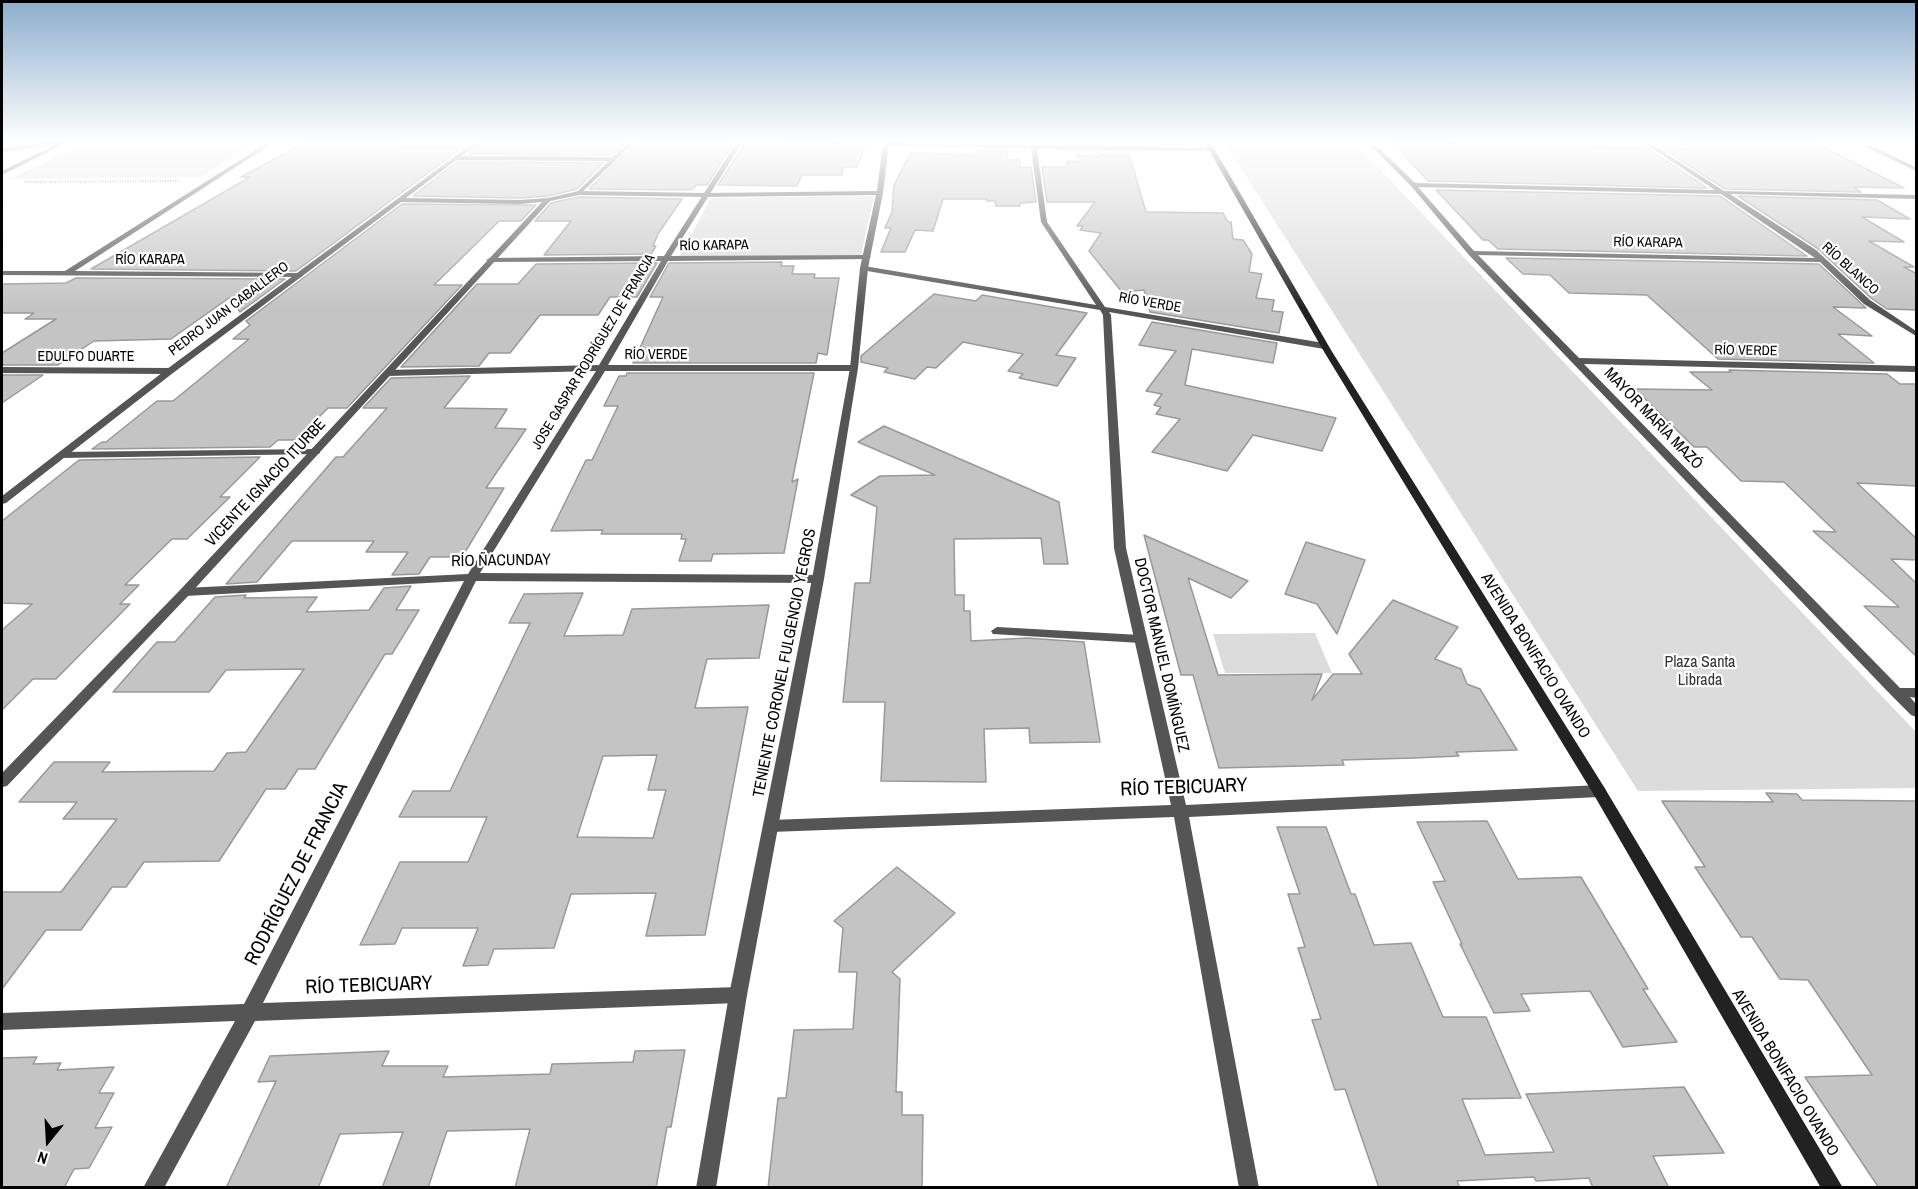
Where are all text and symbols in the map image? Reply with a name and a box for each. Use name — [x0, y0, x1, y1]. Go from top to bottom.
street label: RÍO KARAPA — [1613, 234, 1683, 252]
street label: RÍO KARAPA — [679, 237, 749, 255]
street label: RÍO BLANCO — [1818, 239, 1882, 299]
street label: JOSE GASPAR RODRÍGUEZ DE FRANCIA — [529, 251, 659, 453]
street label: RÍO KARAPA — [115, 252, 185, 268]
street label: PEDRO JUAN CABALLERO — [166, 258, 292, 360]
street label: RÍO VERDE — [1117, 289, 1183, 317]
street label: RÍO VERDE — [1714, 342, 1778, 360]
street label: RÍO VERDE — [624, 347, 688, 363]
street label: EDULFO DUARTE — [38, 349, 134, 365]
street label: MAYOR MARÍA MAZÓ — [1600, 364, 1706, 474]
street label: VICENTE IGNACIO ITURBE — [202, 415, 330, 551]
street label: TENIENTE CORONEL FULGENCIO YEGROS — [749, 527, 821, 799]
street label: RÍO ÑACUNDAY — [451, 551, 551, 571]
street label: DOCTOR MANUEL DOMÍNGUEZ — [1129, 556, 1193, 754]
street label: AVENIDA BONIFACIO OVANDO — [1476, 570, 1594, 742]
park label: Plaza Santa Librada — [1665, 653, 1735, 691]
street label: RÍO TEBICUARY — [1120, 774, 1248, 802]
street label: RODRÍGUEZ DE FRANCIA — [240, 778, 354, 970]
street label: RÍO TEBICUARY — [305, 972, 433, 1000]
street label: AVENIDA BONIFACIO OVANDO — [1728, 986, 1842, 1160]
north arrow — [18, 1111, 78, 1171]
text: N — [35, 1146, 50, 1170]

